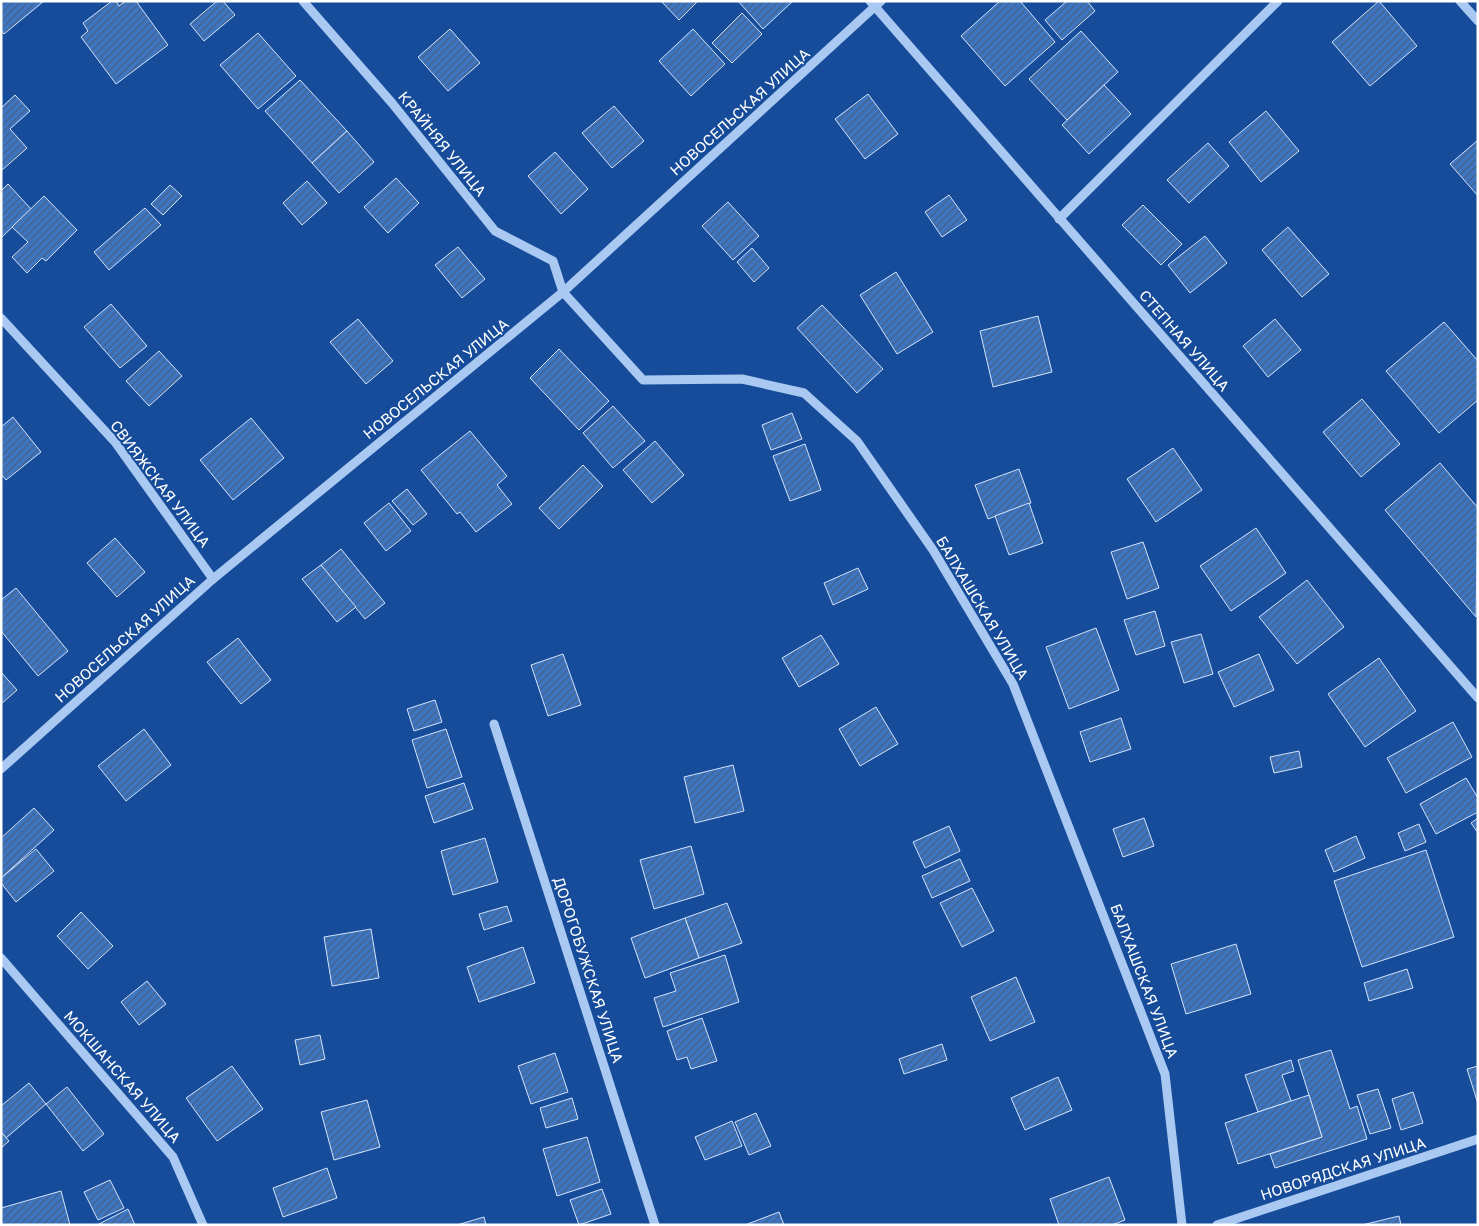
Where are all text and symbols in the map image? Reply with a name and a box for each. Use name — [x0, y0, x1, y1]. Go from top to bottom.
street label: НОВОСЕЛЬСКАЯ УЛИЦА — [666, 44, 813, 179]
street label: КРАЙНЯЯ УЛИЦА — [395, 87, 491, 199]
street label: СТЕПНАЯ УЛИЦА — [1136, 286, 1234, 395]
street label: НОВОСЕЛЬСКАЯ УЛИЦА — [359, 314, 512, 442]
street label: СВИЯЖСКАЯ УЛИЦА — [107, 416, 214, 550]
street label: БАЛХАШСКАЯ УЛИЦА — [933, 533, 1033, 682]
street label: НОВОСЕЛЬСКАЯ УЛИЦА — [51, 571, 198, 706]
street label: ДОРОГОБУЖСКАЯ УЛИЦА — [550, 875, 628, 1065]
street label: БАЛХАШСКАЯ УЛИЦА — [1107, 901, 1183, 1060]
street label: МОКШАНСКАЯ УЛИЦА — [61, 1007, 185, 1146]
street label: НОВОРЯДСКАЯ УЛИЦА — [1258, 1133, 1428, 1203]

